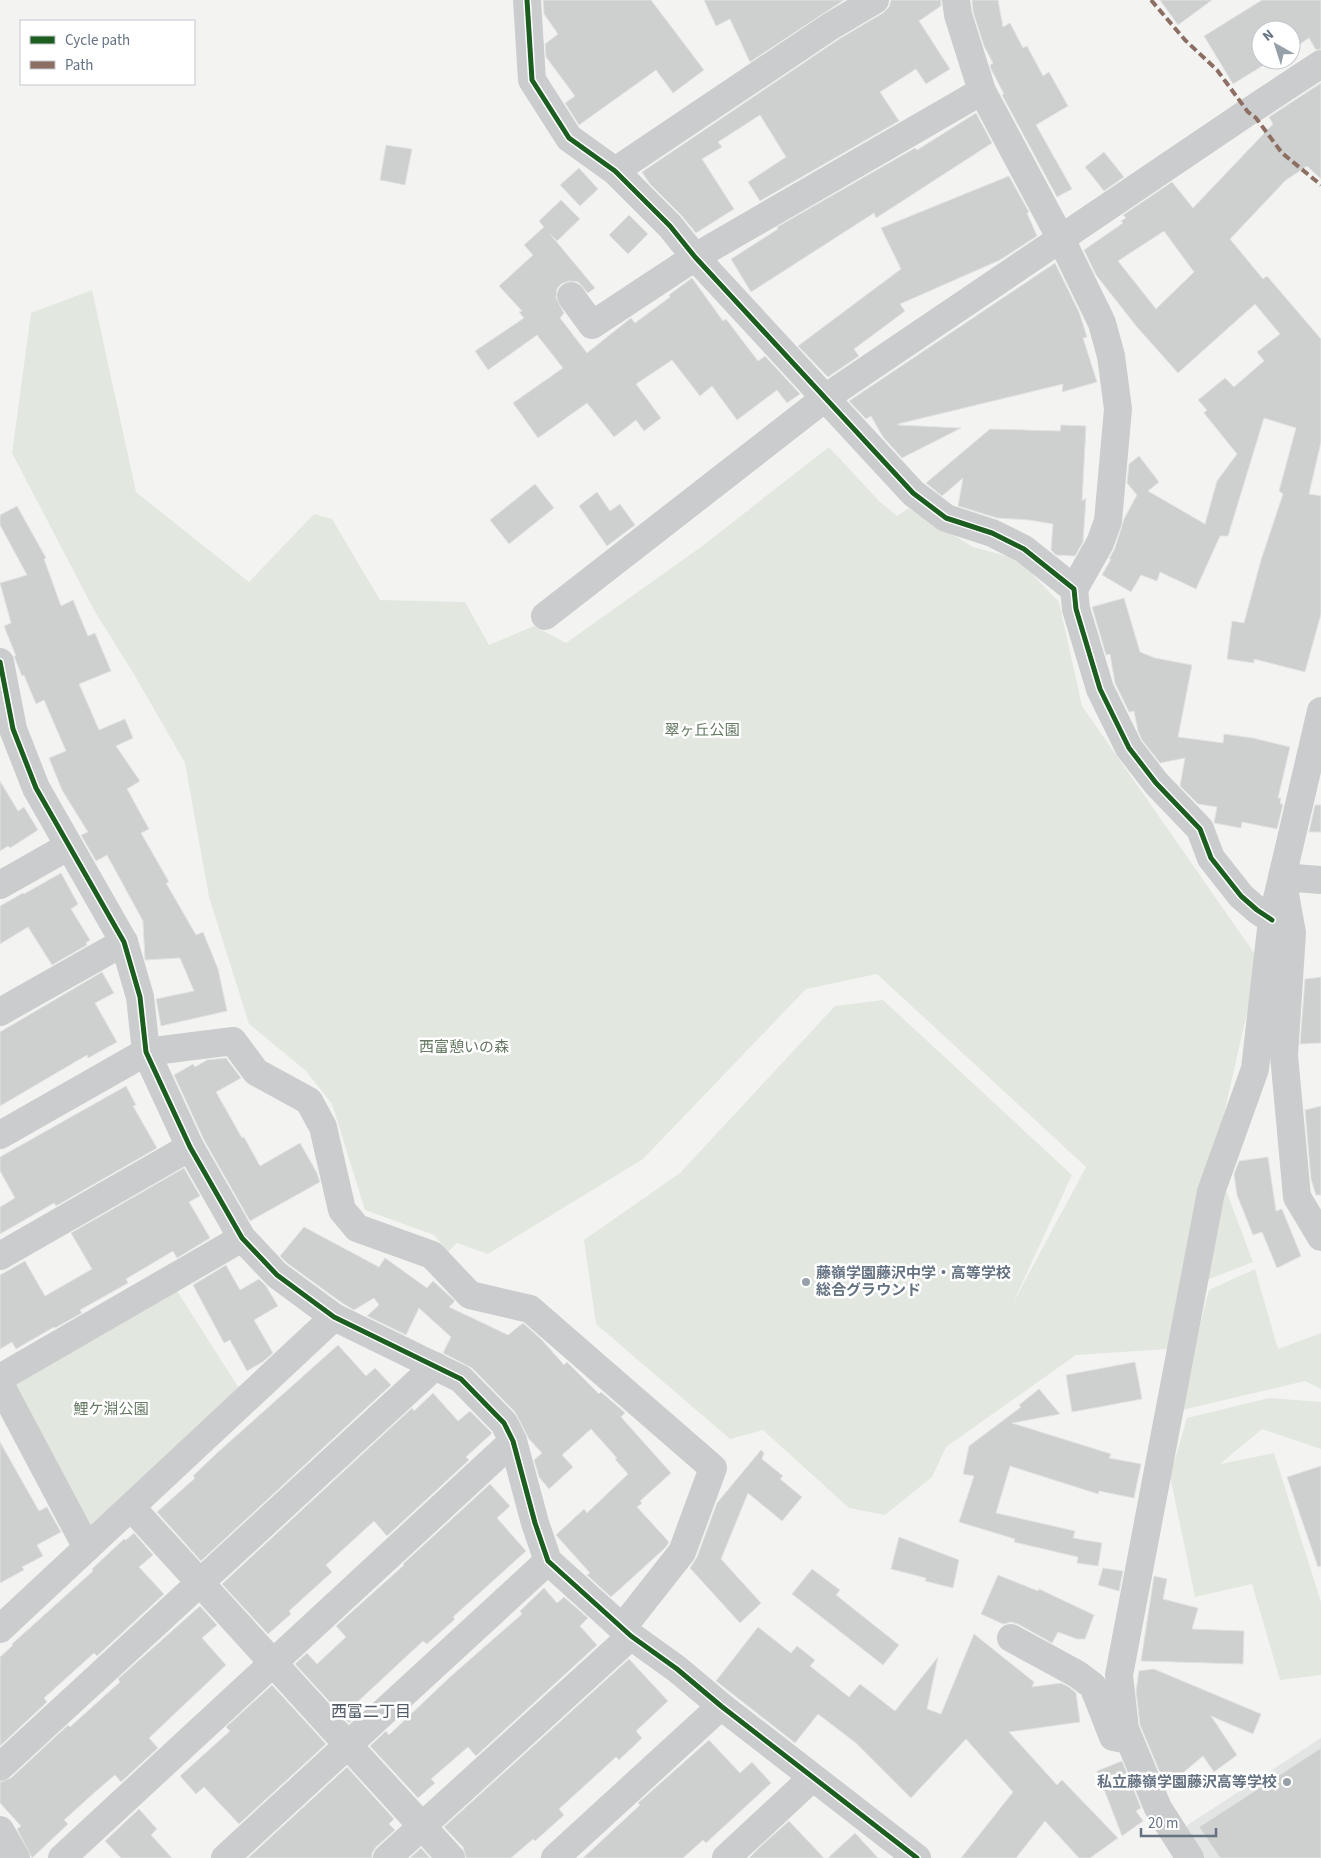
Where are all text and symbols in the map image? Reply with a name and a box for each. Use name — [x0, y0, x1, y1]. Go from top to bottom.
legend — [20, 20, 195, 85]
north arrow — [1251, 20, 1301, 70]
text: N — [1259, 25, 1278, 46]
text: Cycle path — [65, 30, 130, 51]
text: Path — [65, 55, 93, 76]
park label: 翠ヶ丘公園 — [664, 720, 740, 741]
park label: 西富憩いの森 — [419, 1037, 509, 1058]
place label: 藤嶺学園藤沢中学・高等学校 総合グラウンド — [816, 1263, 1011, 1301]
marker: 藤嶺学園藤沢中学・高等学校 総合グラウンド — [800, 1276, 812, 1288]
park label: 鯉ケ淵公園 — [73, 1399, 149, 1420]
district label: 西富二丁目 — [331, 1701, 411, 1723]
place label: 私立藤嶺学園藤沢高等学校 — [1097, 1772, 1277, 1793]
marker: 私立藤嶺学園藤沢高等学校 — [1281, 1776, 1293, 1788]
scale bar — [1141, 1806, 1216, 1838]
text: 20 m — [1148, 1813, 1178, 1834]

